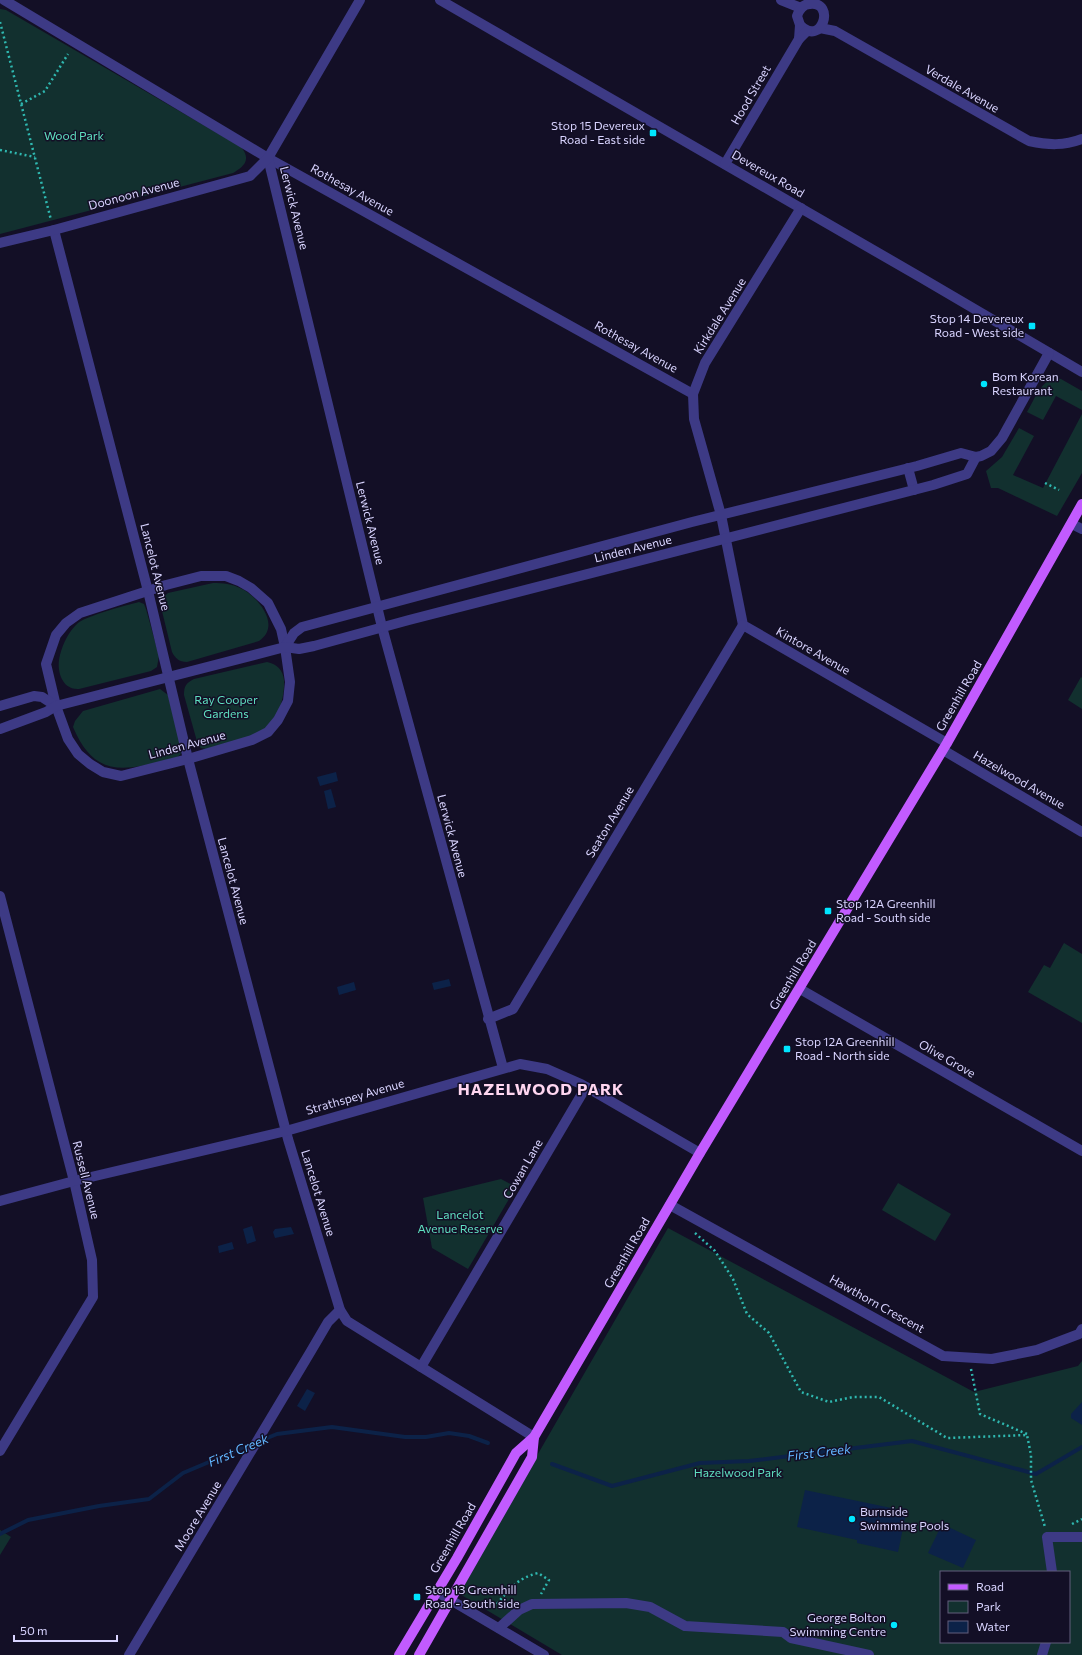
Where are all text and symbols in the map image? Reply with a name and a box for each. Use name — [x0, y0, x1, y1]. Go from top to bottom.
street label: Verdale Avenue — [923, 61, 1002, 115]
street label: Hood Street — [727, 62, 773, 127]
place label: Stop 15 Devereux Road - East side — [551, 118, 646, 146]
park label: Wood Park — [44, 128, 105, 142]
marker: Stop 15 Devereux Road - East side — [648, 128, 658, 138]
street label: Devereux Road — [730, 147, 807, 200]
street label: Rothesay Avenue — [308, 160, 397, 218]
street label: Lerwick Avenue — [278, 165, 312, 251]
street label: Doonoon Avenue — [87, 174, 181, 212]
street label: Kirkdale Avenue — [690, 275, 748, 356]
place label: Stop 14 Devereux Road - West side — [930, 311, 1025, 339]
street label: Rothesay Avenue — [592, 317, 681, 375]
marker: Stop 14 Devereux Road - West side — [1027, 321, 1037, 331]
place label: Bom Korean Restaurant — [992, 369, 1059, 397]
marker: Bom Korean Restaurant — [979, 379, 989, 389]
street label: Lerwick Avenue — [354, 480, 388, 566]
street label: Lancelot Avenue — [138, 522, 174, 612]
street label: Linden Avenue — [593, 532, 673, 564]
street label: Kintore Avenue — [774, 623, 853, 677]
street label: Greenhill Road — [932, 658, 984, 733]
park label: Ray Cooper Gardens — [194, 692, 258, 720]
street label: Linden Avenue — [147, 727, 227, 761]
street label: Hazelwood Avenue — [971, 747, 1068, 811]
street label: Seaton Avenue — [582, 783, 636, 860]
street label: Lerwick Avenue — [435, 793, 471, 879]
street label: Lancelot Avenue — [216, 836, 252, 926]
place label: Stop 12A Greenhill Road - South side — [836, 896, 936, 924]
marker: Stop 12A Greenhill Road - South side — [823, 906, 833, 916]
street label: Greenhill Road — [766, 937, 819, 1012]
place label: Stop 12A Greenhill Road - North side — [795, 1034, 895, 1062]
street label: Olive Grove — [917, 1036, 978, 1080]
marker: Stop 12A Greenhill Road - North side — [782, 1044, 792, 1054]
street label: Strathspey Avenue — [304, 1075, 406, 1117]
district label: HAZELWOOD PARK — [458, 1079, 624, 1098]
street label: Cowan Lane — [499, 1136, 545, 1201]
street label: Russell Avenue — [70, 1139, 103, 1220]
street label: Lancelot Avenue — [299, 1148, 339, 1238]
park label: Lancelot Avenue Reserve — [417, 1207, 503, 1235]
street label: Greenhill Road — [600, 1215, 652, 1290]
street label: Hawthorn Crescent — [828, 1271, 927, 1335]
water label: First Creek — [205, 1430, 272, 1470]
water label: First Creek — [786, 1440, 853, 1464]
park label: Hazelwood Park — [694, 1465, 783, 1479]
street label: Moore Avenue — [171, 1478, 223, 1553]
street label: Greenhill Road — [426, 1500, 478, 1575]
place label: Burnside Swimming Pools — [860, 1504, 949, 1532]
marker: Burnside Swimming Pools — [847, 1514, 857, 1524]
legend — [940, 1571, 1070, 1643]
text: Road — [976, 1579, 1004, 1593]
place label: Stop 13 Greenhill Road - South side — [425, 1582, 520, 1610]
marker: Stop 13 Greenhill Road - South side — [412, 1592, 422, 1602]
text: Park — [976, 1599, 1002, 1613]
place label: George Bolton Swimming Centre — [790, 1610, 886, 1638]
scale bar — [14, 1617, 117, 1643]
text: Water — [976, 1619, 1010, 1633]
marker: George Bolton Swimming Centre — [889, 1620, 899, 1630]
text: 50 m — [20, 1623, 48, 1637]

